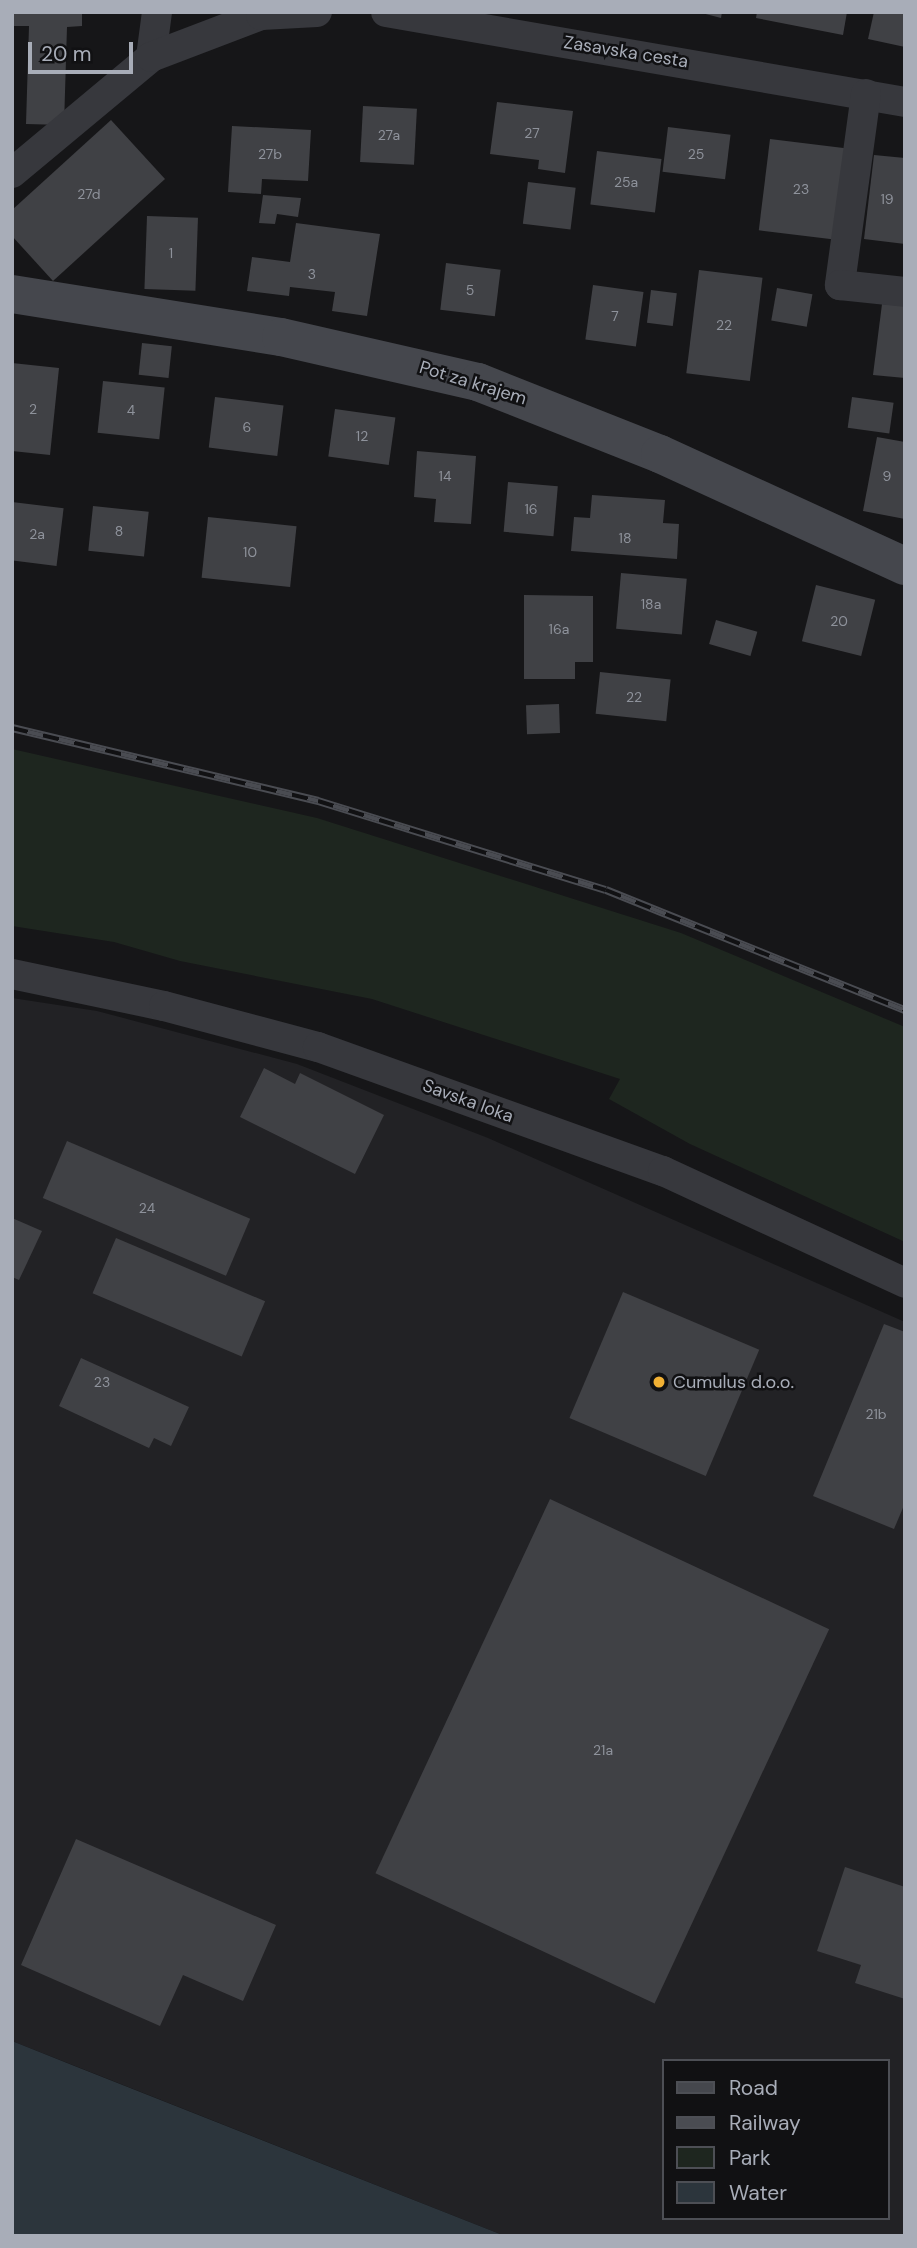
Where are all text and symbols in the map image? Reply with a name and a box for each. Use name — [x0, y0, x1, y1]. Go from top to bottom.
scale bar — [32, 28, 136, 72]
street label: Zasavska cesta — [562, 32, 690, 72]
text: 20 m — [41, 40, 92, 68]
house number: 27 — [524, 125, 540, 141]
house number: 27a — [378, 127, 400, 143]
house number: 27b — [258, 146, 282, 162]
house number: 25 — [688, 146, 704, 162]
house number: 25a — [614, 174, 638, 190]
house number: 23 — [793, 181, 809, 197]
house number: 27d — [77, 186, 101, 202]
house number: 19 — [880, 191, 894, 207]
house number: 1 — [169, 245, 173, 261]
house number: 3 — [308, 266, 316, 282]
house number: 5 — [466, 282, 474, 298]
house number: 7 — [611, 308, 619, 324]
house number: 22 — [716, 317, 732, 333]
street label: Pot za krajem — [417, 356, 529, 410]
house number: 2 — [29, 401, 37, 417]
house number: 4 — [127, 402, 135, 418]
house number: 6 — [243, 419, 251, 435]
house number: 12 — [356, 428, 368, 444]
house number: 14 — [439, 468, 451, 484]
house number: 9 — [883, 468, 891, 484]
house number: 16 — [524, 501, 538, 517]
house number: 8 — [115, 523, 123, 539]
house number: 2a — [29, 526, 45, 542]
house number: 18 — [619, 530, 631, 546]
house number: 10 — [243, 544, 257, 560]
house number: 18a — [641, 596, 661, 612]
house number: 20 — [830, 613, 848, 629]
house number: 16a — [549, 621, 569, 637]
house number: 22 — [626, 689, 642, 705]
street label: Savska loka — [420, 1075, 516, 1127]
house number: 24 — [139, 1200, 155, 1216]
place label: Cumulus d.o.o. — [673, 1371, 794, 1393]
house number: 23 — [94, 1374, 110, 1390]
marker: Cumulus d.o.o. — [651, 1374, 667, 1390]
house number: 21b — [865, 1406, 887, 1422]
house number: 21a — [593, 1742, 613, 1758]
legend — [662, 2059, 889, 2220]
text: Road — [729, 2074, 778, 2102]
text: Railway — [729, 2109, 801, 2137]
text: Park — [729, 2144, 770, 2172]
text: Water — [729, 2179, 787, 2207]

